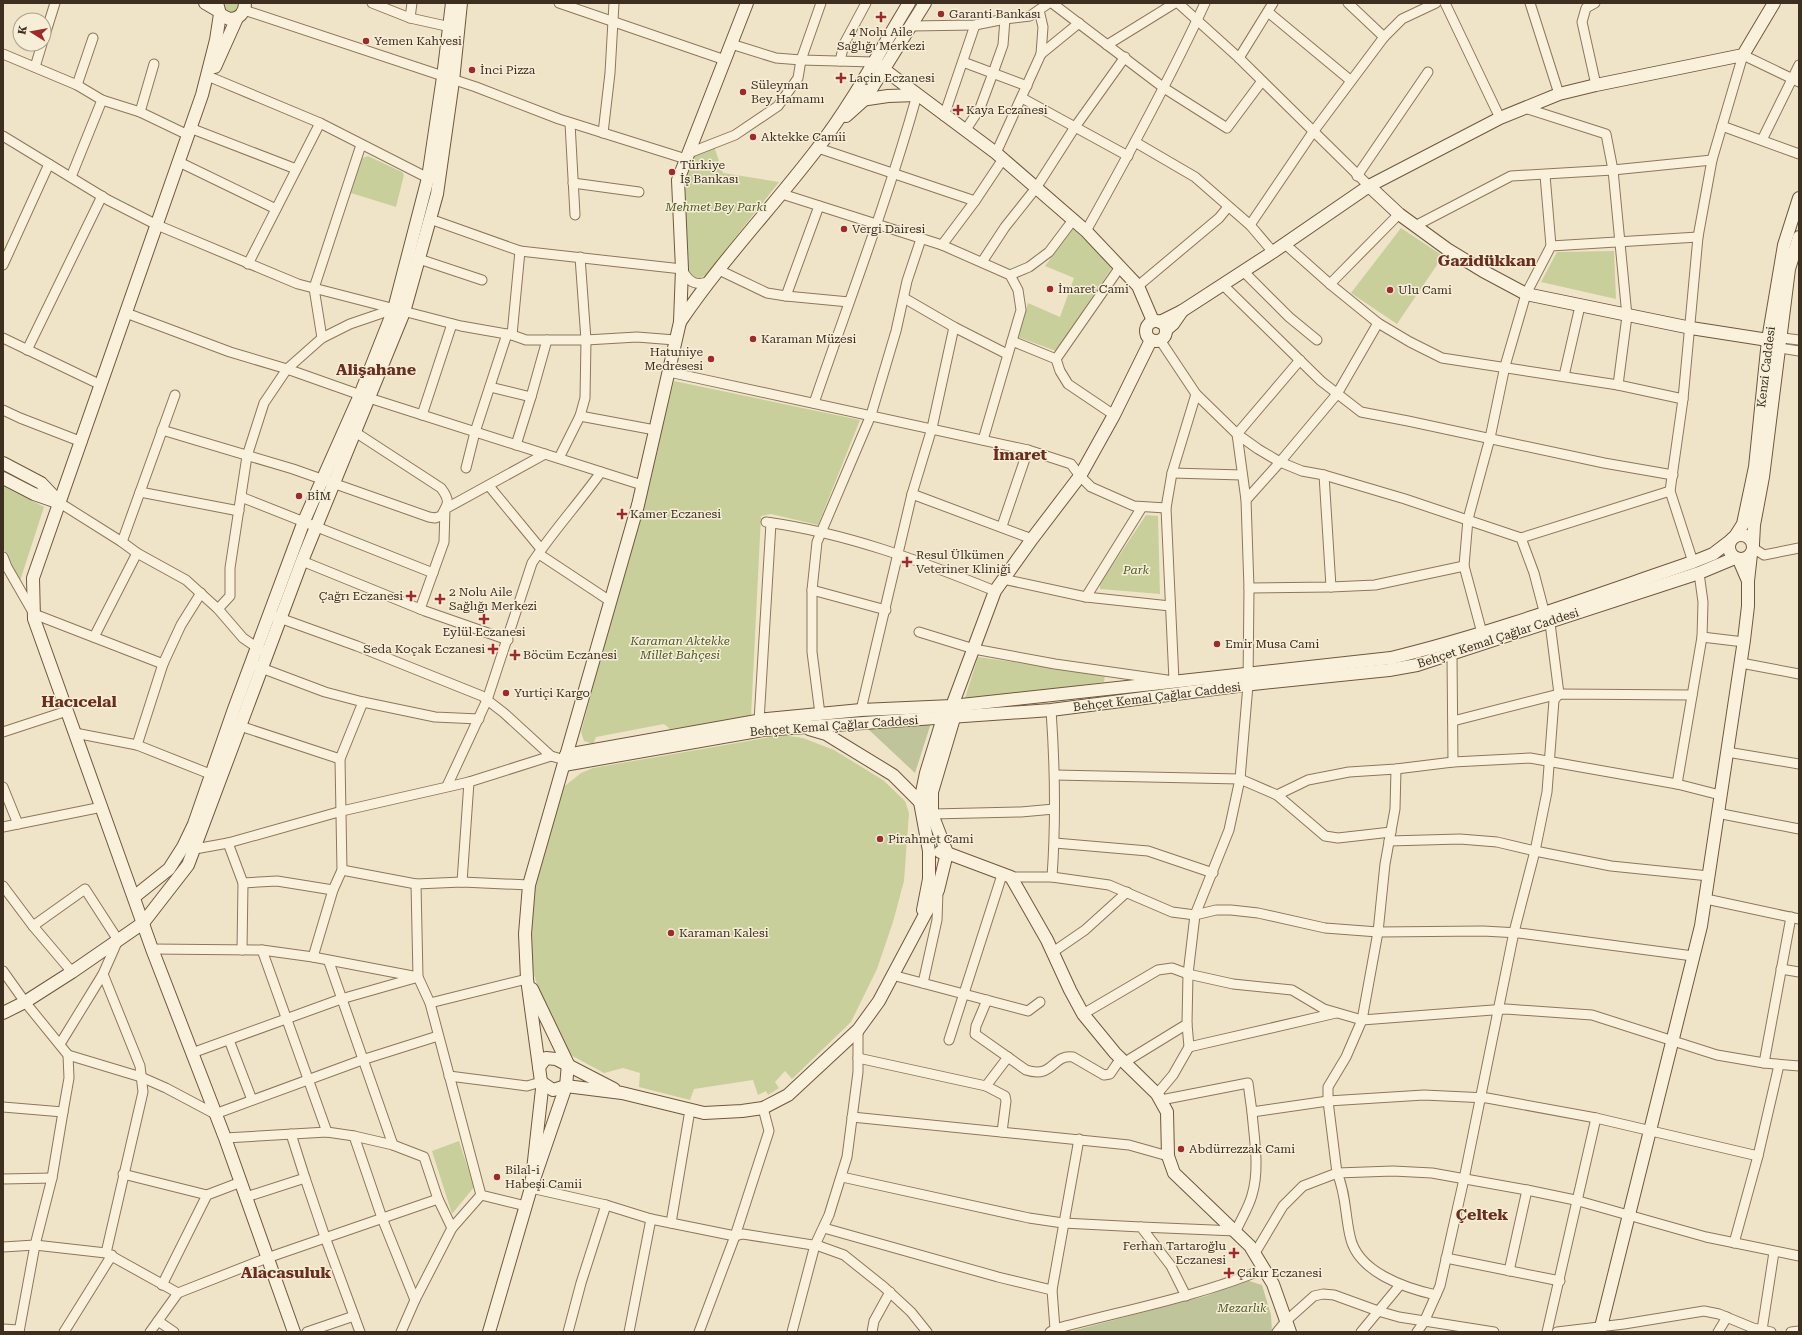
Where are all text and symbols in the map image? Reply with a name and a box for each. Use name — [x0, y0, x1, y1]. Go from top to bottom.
place label: Garanti Bankası — [949, 7, 1041, 21]
marker: Garanti Bankası — [936, 9, 946, 19]
marker: 4 Nolu Aile Sağlığı Merkezi — [875, 11, 887, 23]
north arrow — [12, 12, 52, 52]
text: K — [15, 24, 30, 36]
place label: 4 Nolu Aile Sağlığı Merkezi — [837, 25, 925, 53]
place label: Yemen Kahvesi — [374, 34, 462, 48]
marker: Yemen Kahvesi — [361, 36, 371, 46]
place label: İnci Pizza — [480, 63, 536, 77]
marker: İnci Pizza — [467, 65, 477, 75]
place label: Laçin Eczanesi — [849, 71, 935, 85]
marker: Laçin Eczanesi — [836, 73, 846, 83]
place label: Süleyman Bey Hamamı — [751, 78, 824, 106]
marker: Süleyman Bey Hamamı — [738, 87, 748, 97]
place label: Kaya Eczanesi — [966, 103, 1048, 117]
marker: Kaya Eczanesi — [953, 105, 963, 115]
place label: Aktekke Camii — [761, 130, 846, 144]
marker: Aktekke Camii — [748, 132, 758, 142]
place label: Türkiye İş Bankası — [680, 158, 739, 186]
marker: Türkiye İş Bankası — [667, 167, 677, 177]
park label: Mehmet Bey Parkı — [664, 200, 767, 214]
place label: Vergi Dairesi — [852, 222, 925, 236]
marker: Vergi Dairesi — [839, 224, 849, 234]
district label: Gazidükkan — [1438, 251, 1537, 270]
place label: İmaret Cami — [1058, 282, 1129, 296]
place label: Ulu Cami — [1398, 283, 1452, 297]
marker: İmaret Cami — [1045, 284, 1055, 294]
marker: Ulu Cami — [1385, 285, 1395, 295]
street label: Kenzi Caddesi — [1754, 325, 1778, 408]
place label: Karaman Müzesi — [761, 332, 856, 346]
marker: Karaman Müzesi — [748, 334, 758, 344]
place label: Hatuniye Medresesi — [644, 345, 703, 373]
marker: Hatuniye Medresesi — [706, 354, 716, 364]
district label: Alişahane — [336, 360, 416, 379]
district label: İmaret — [993, 445, 1048, 464]
place label: BİM — [307, 489, 331, 503]
marker: BİM — [294, 491, 304, 501]
place label: Kamer Eczanesi — [630, 507, 721, 521]
marker: Kamer Eczanesi — [617, 509, 627, 519]
place label: Resul Ülkümen Veteriner Kliniği — [916, 548, 1011, 576]
marker: Resul Ülkümen Veteriner Kliniği — [901, 556, 913, 568]
park label: Park — [1122, 563, 1149, 577]
place label: 2 Nolu Aile Sağlığı Merkezi — [449, 585, 537, 613]
place label: Çağrı Eczanesi — [319, 589, 403, 603]
marker: Çağrı Eczanesi — [406, 591, 416, 601]
marker: 2 Nolu Aile Sağlığı Merkezi — [434, 593, 446, 605]
street label: Behçet Kemal Çağlar Caddesi — [1415, 605, 1581, 671]
marker: Eylül Eczanesi — [479, 614, 489, 624]
place label: Eylül Eczanesi — [442, 625, 526, 639]
park label: Karaman Aktekke Millet Bahçesi — [629, 634, 730, 662]
place label: Emir Musa Cami — [1225, 637, 1320, 651]
marker: Emir Musa Cami — [1212, 639, 1222, 649]
place label: Seda Koçak Eczanesi — [363, 642, 485, 656]
marker: Seda Koçak Eczanesi — [488, 644, 498, 654]
place label: Böcüm Eczanesi — [523, 648, 617, 662]
marker: Böcüm Eczanesi — [510, 650, 520, 660]
street label: Behçet Kemal Çağlar Caddesi — [1072, 680, 1242, 714]
place label: Yurtiçi Kargo — [514, 686, 590, 700]
marker: Yurtiçi Kargo — [501, 688, 511, 698]
district label: Hacıcelal — [41, 692, 117, 711]
street label: Behçet Kemal Çağlar Caddesi — [749, 713, 919, 739]
place label: Pirahmet Cami — [888, 832, 974, 846]
marker: Pirahmet Cami — [875, 834, 885, 844]
place label: Karaman Kalesi — [679, 926, 769, 940]
marker: Karaman Kalesi — [666, 928, 676, 938]
place label: Abdürrezzak Cami — [1189, 1142, 1295, 1156]
marker: Abdürrezzak Cami — [1176, 1144, 1186, 1154]
place label: Bilal-i Habeşi Camii — [505, 1163, 582, 1191]
marker: Bilal-i Habeşi Camii — [492, 1172, 502, 1182]
district label: Çeltek — [1456, 1205, 1508, 1224]
place label: Ferhan Tartaroğlu Eczanesi — [1123, 1239, 1227, 1267]
marker: Ferhan Tartaroğlu Eczanesi — [1229, 1248, 1239, 1258]
district label: Alacasuluk — [241, 1263, 331, 1282]
place label: Çakır Eczanesi — [1237, 1266, 1322, 1280]
marker: Çakır Eczanesi — [1224, 1268, 1234, 1278]
park label: Mezarlık — [1217, 1301, 1267, 1315]

